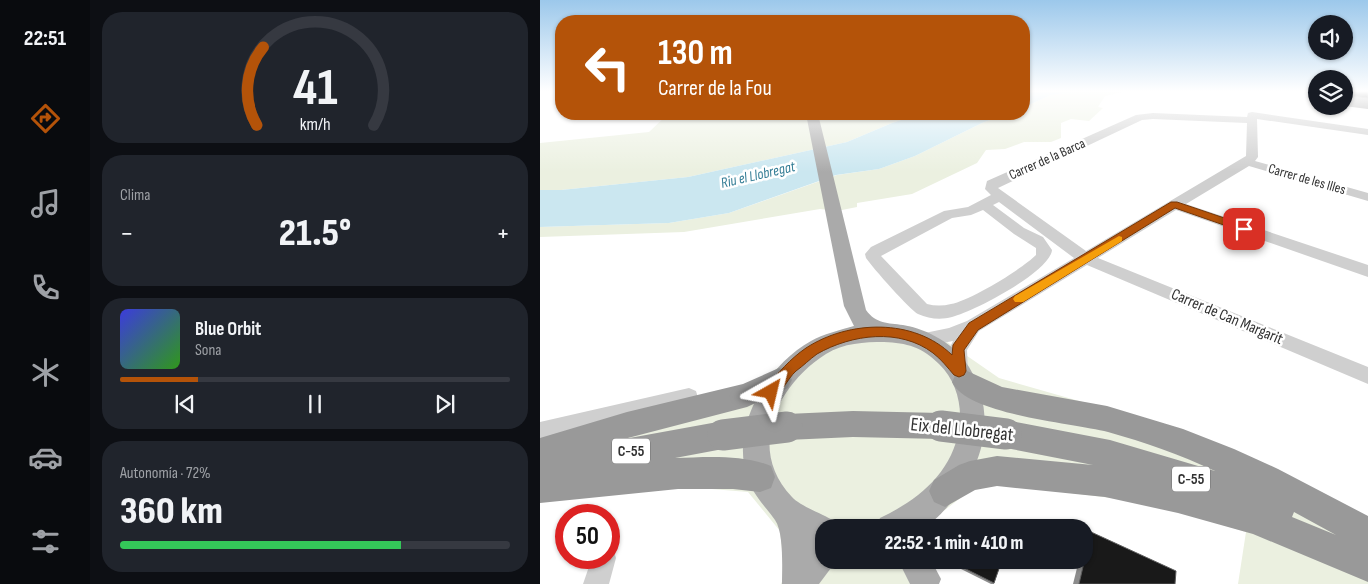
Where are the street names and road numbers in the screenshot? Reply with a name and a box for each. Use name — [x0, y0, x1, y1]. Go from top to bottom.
street label: Carrer de la Barca — [1006, 135, 1088, 183]
street label: Carrer de les Illes — [1266, 160, 1348, 198]
street label: Carrer de Can Margarit — [1168, 285, 1286, 349]
street label: Eix del Llobregat — [909, 413, 1015, 447]
road number: C-55 — [612, 438, 650, 464]
road number: C-55 — [1172, 466, 1210, 492]

